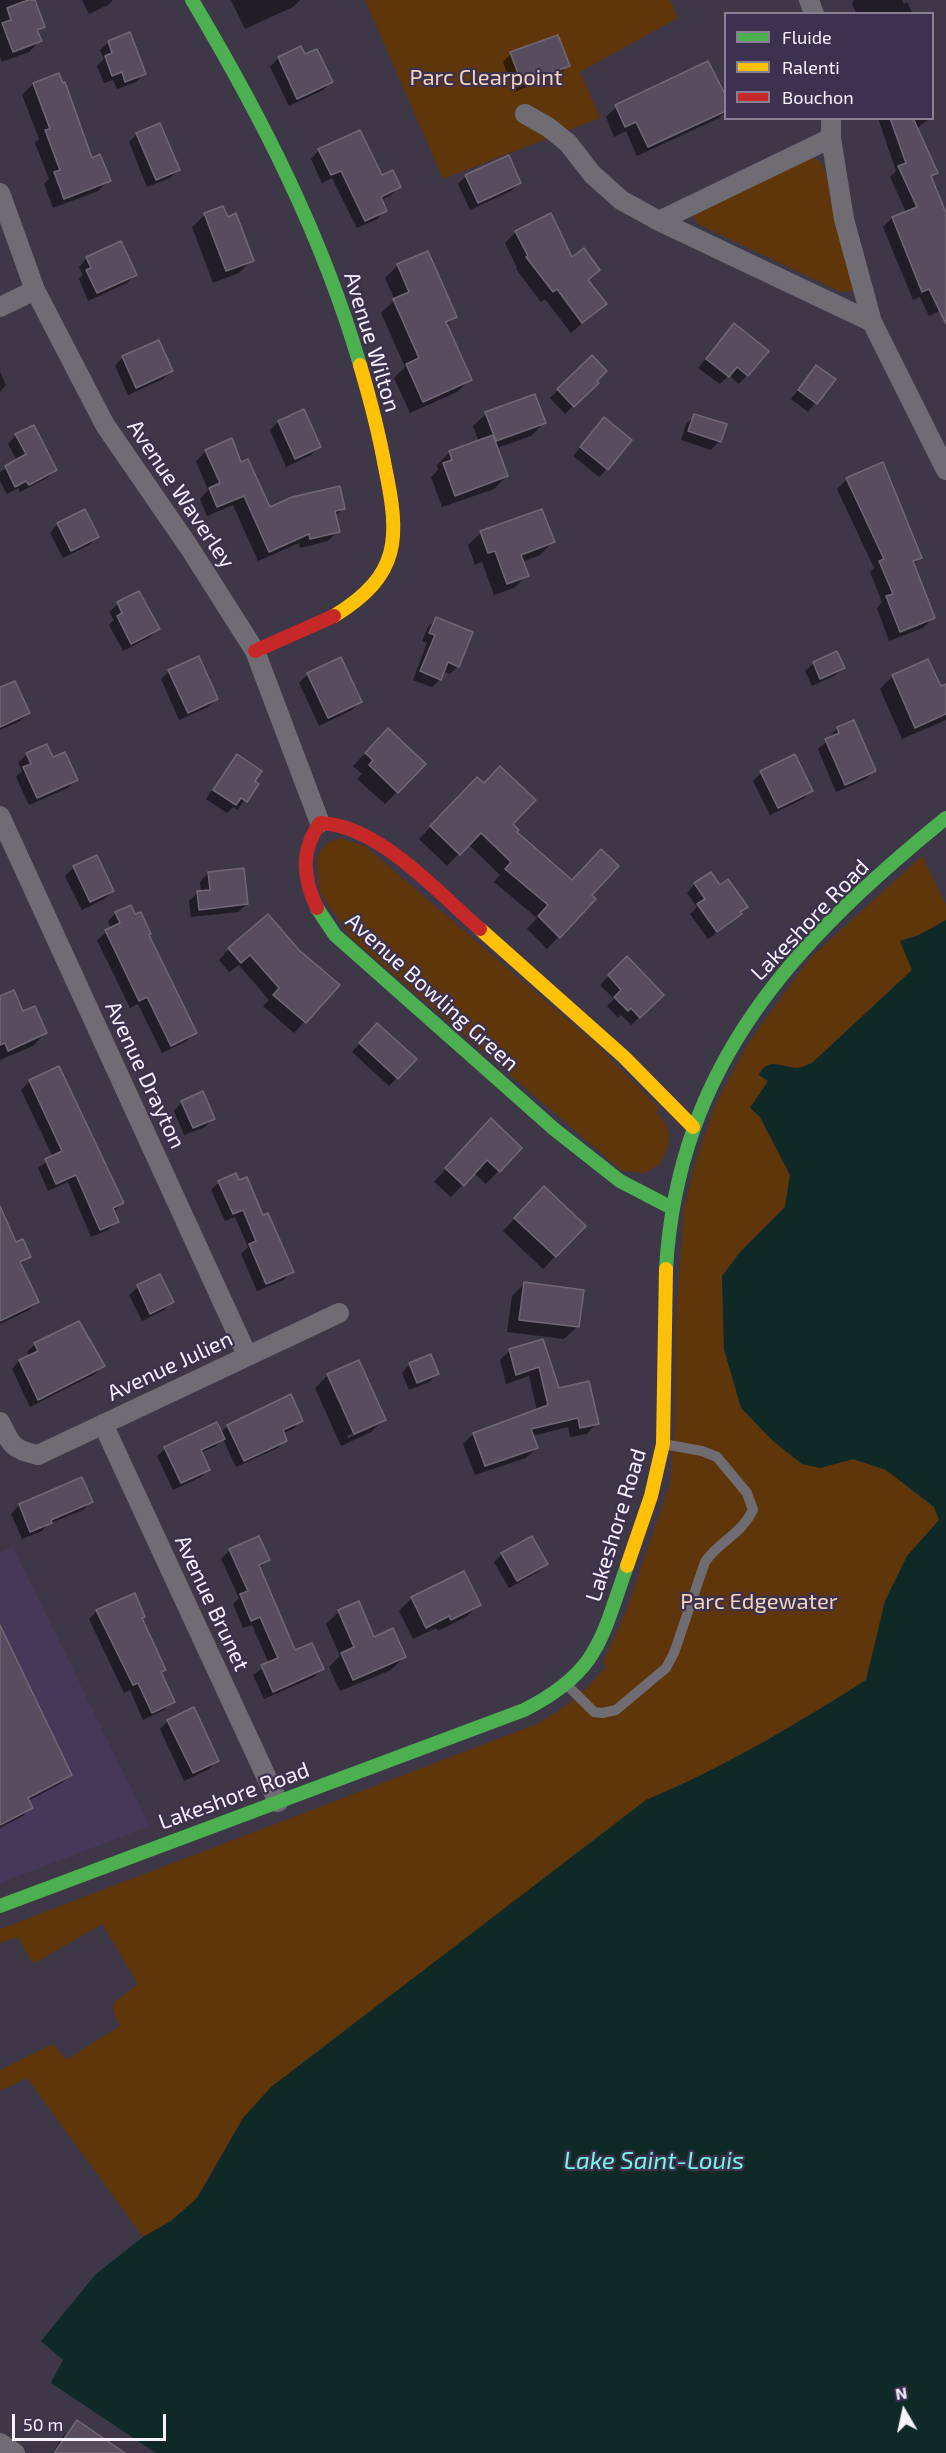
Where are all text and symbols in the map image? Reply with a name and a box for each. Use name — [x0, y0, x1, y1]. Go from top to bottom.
legend — [724, 12, 934, 120]
text: Fluide — [782, 26, 832, 48]
text: Ralenti — [782, 56, 840, 78]
park label: Parc Clearpoint — [410, 65, 562, 91]
text: Bouchon — [782, 86, 854, 108]
street label: Avenue Wilton — [338, 269, 406, 415]
street label: Avenue Waverley — [122, 415, 240, 573]
street label: Lakeshore Road — [745, 854, 875, 986]
street label: Avenue Bowling Green — [340, 907, 524, 1077]
street label: Avenue Drayton — [99, 997, 191, 1153]
street label: Avenue Julien — [103, 1325, 237, 1407]
street label: Lakeshore Road — [580, 1445, 652, 1605]
street label: Avenue Brunet — [169, 1531, 255, 1675]
park label: Parc Edgewater — [680, 1589, 838, 1615]
street label: Lakeshore Road — [155, 1757, 313, 1835]
water label: Lake Saint-Louis — [564, 2147, 744, 2175]
north arrow — [874, 2381, 934, 2441]
text: N — [894, 2382, 908, 2403]
scale bar — [15, 2402, 170, 2440]
text: 50 m — [23, 2413, 63, 2435]

